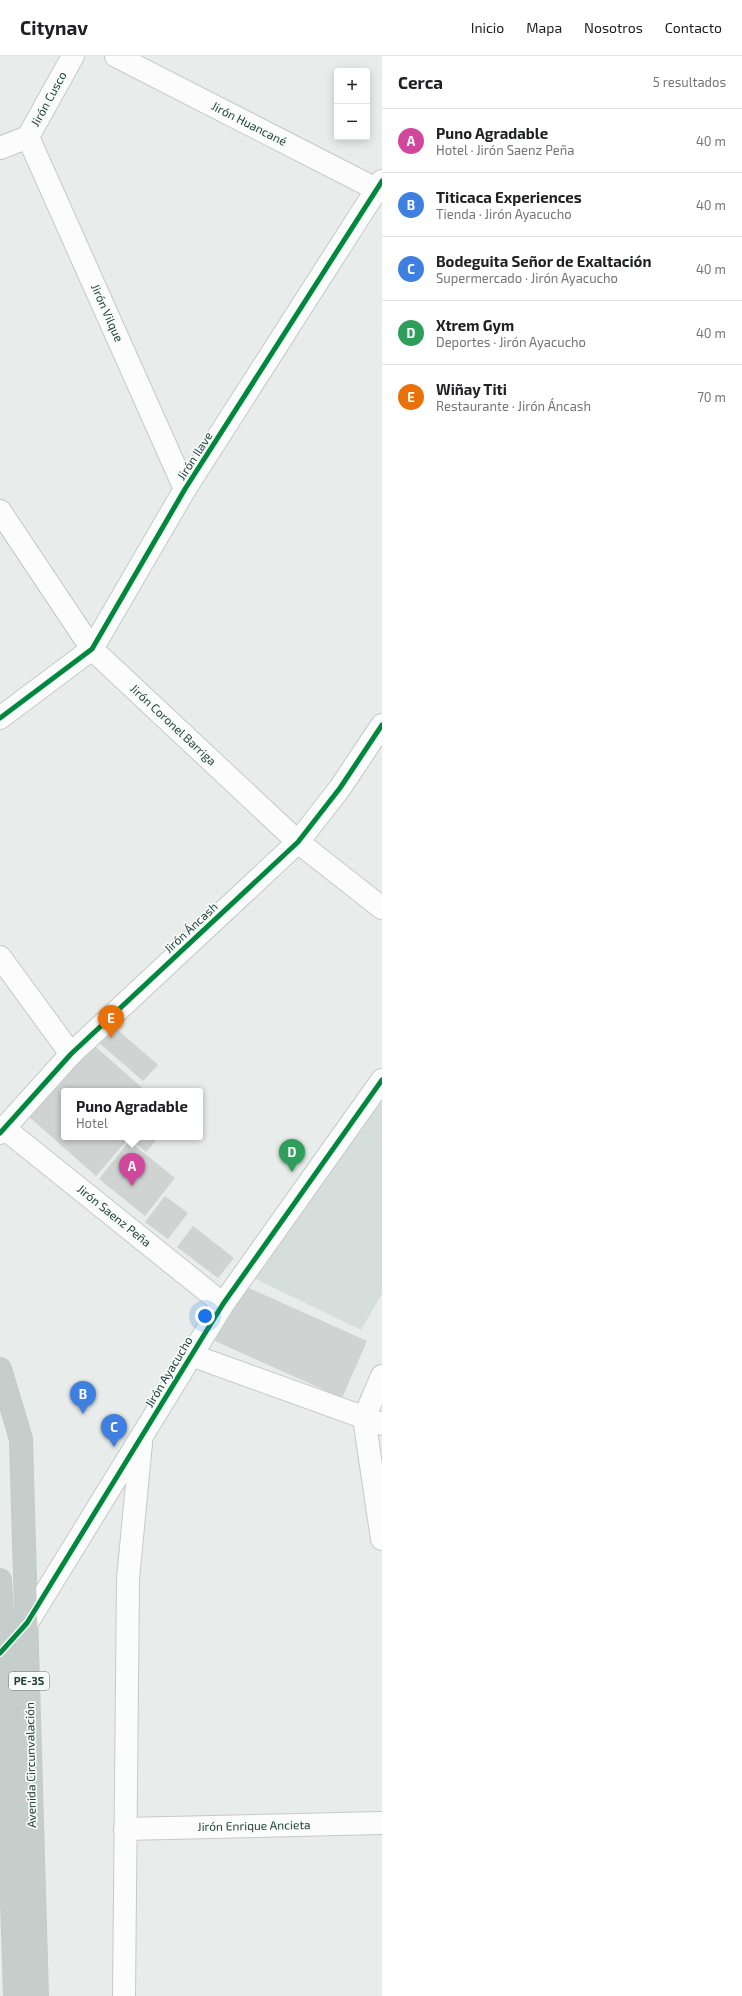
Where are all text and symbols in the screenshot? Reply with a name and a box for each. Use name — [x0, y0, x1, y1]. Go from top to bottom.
text: Citynav — [20, 16, 88, 39]
text: Inicio — [471, 19, 504, 36]
text: Mapa — [526, 19, 562, 36]
text: Nosotros — [584, 19, 643, 36]
text: Contacto — [665, 19, 722, 36]
street label: Jirón Cusco — [27, 68, 69, 128]
map controls — [334, 68, 370, 140]
button: + — [334, 68, 370, 104]
text: Cerca — [398, 72, 443, 92]
text: 5 resultados — [653, 74, 726, 90]
street label: Jirón Huancané — [210, 98, 289, 148]
button: − — [334, 104, 370, 140]
text: Puno Agradable — [436, 124, 548, 142]
text: A — [407, 133, 415, 149]
text: 40 m — [696, 133, 726, 149]
text: Hotel · Jirón Saenz Peña — [436, 142, 574, 158]
text: Titicaca Experiences — [436, 188, 582, 206]
text: B — [407, 197, 415, 213]
text: 40 m — [696, 197, 726, 213]
text: Tienda · Jirón Ayacucho — [436, 206, 572, 222]
text: Bodeguita Señor de Exaltación — [436, 252, 651, 270]
text: C — [407, 261, 415, 277]
text: 40 m — [696, 261, 726, 277]
text: Supermercado · Jirón Ayacucho — [436, 270, 618, 286]
street label: Jirón Vilque — [89, 281, 127, 344]
text: Xtrem Gym — [436, 316, 514, 334]
text: D — [407, 325, 415, 341]
text: 40 m — [696, 325, 726, 341]
text: Deportes · Jirón Ayacucho — [436, 334, 586, 350]
text: Wiñay Titi — [436, 380, 507, 398]
text: E — [407, 389, 415, 405]
text: 70 m — [697, 389, 726, 405]
text: Restaurante · Jirón Áncash — [436, 398, 591, 414]
street label: Jirón Ilave — [174, 429, 215, 482]
street label: Jirón Coronel Barriga — [128, 681, 220, 768]
street label: Jirón Áncash — [161, 899, 220, 956]
pin: E — [98, 1005, 124, 1038]
popup — [61, 1088, 203, 1140]
text: Puno Agradable — [76, 1097, 188, 1115]
text: Hotel — [76, 1115, 108, 1131]
pin: D — [279, 1139, 305, 1172]
pin: A — [119, 1153, 145, 1186]
street label: Jirón Saenz Peña — [75, 1181, 154, 1249]
your location — [195, 1306, 215, 1326]
street label: Jirón Ayacucho — [141, 1333, 195, 1410]
pin: B — [70, 1381, 96, 1414]
pin: C — [101, 1414, 127, 1447]
road number: PE-3S — [9, 1672, 49, 1690]
street label: Avenida Circunvalación — [22, 1702, 38, 1828]
street label: Jirón Enrique Ancieta — [197, 1817, 311, 1833]

